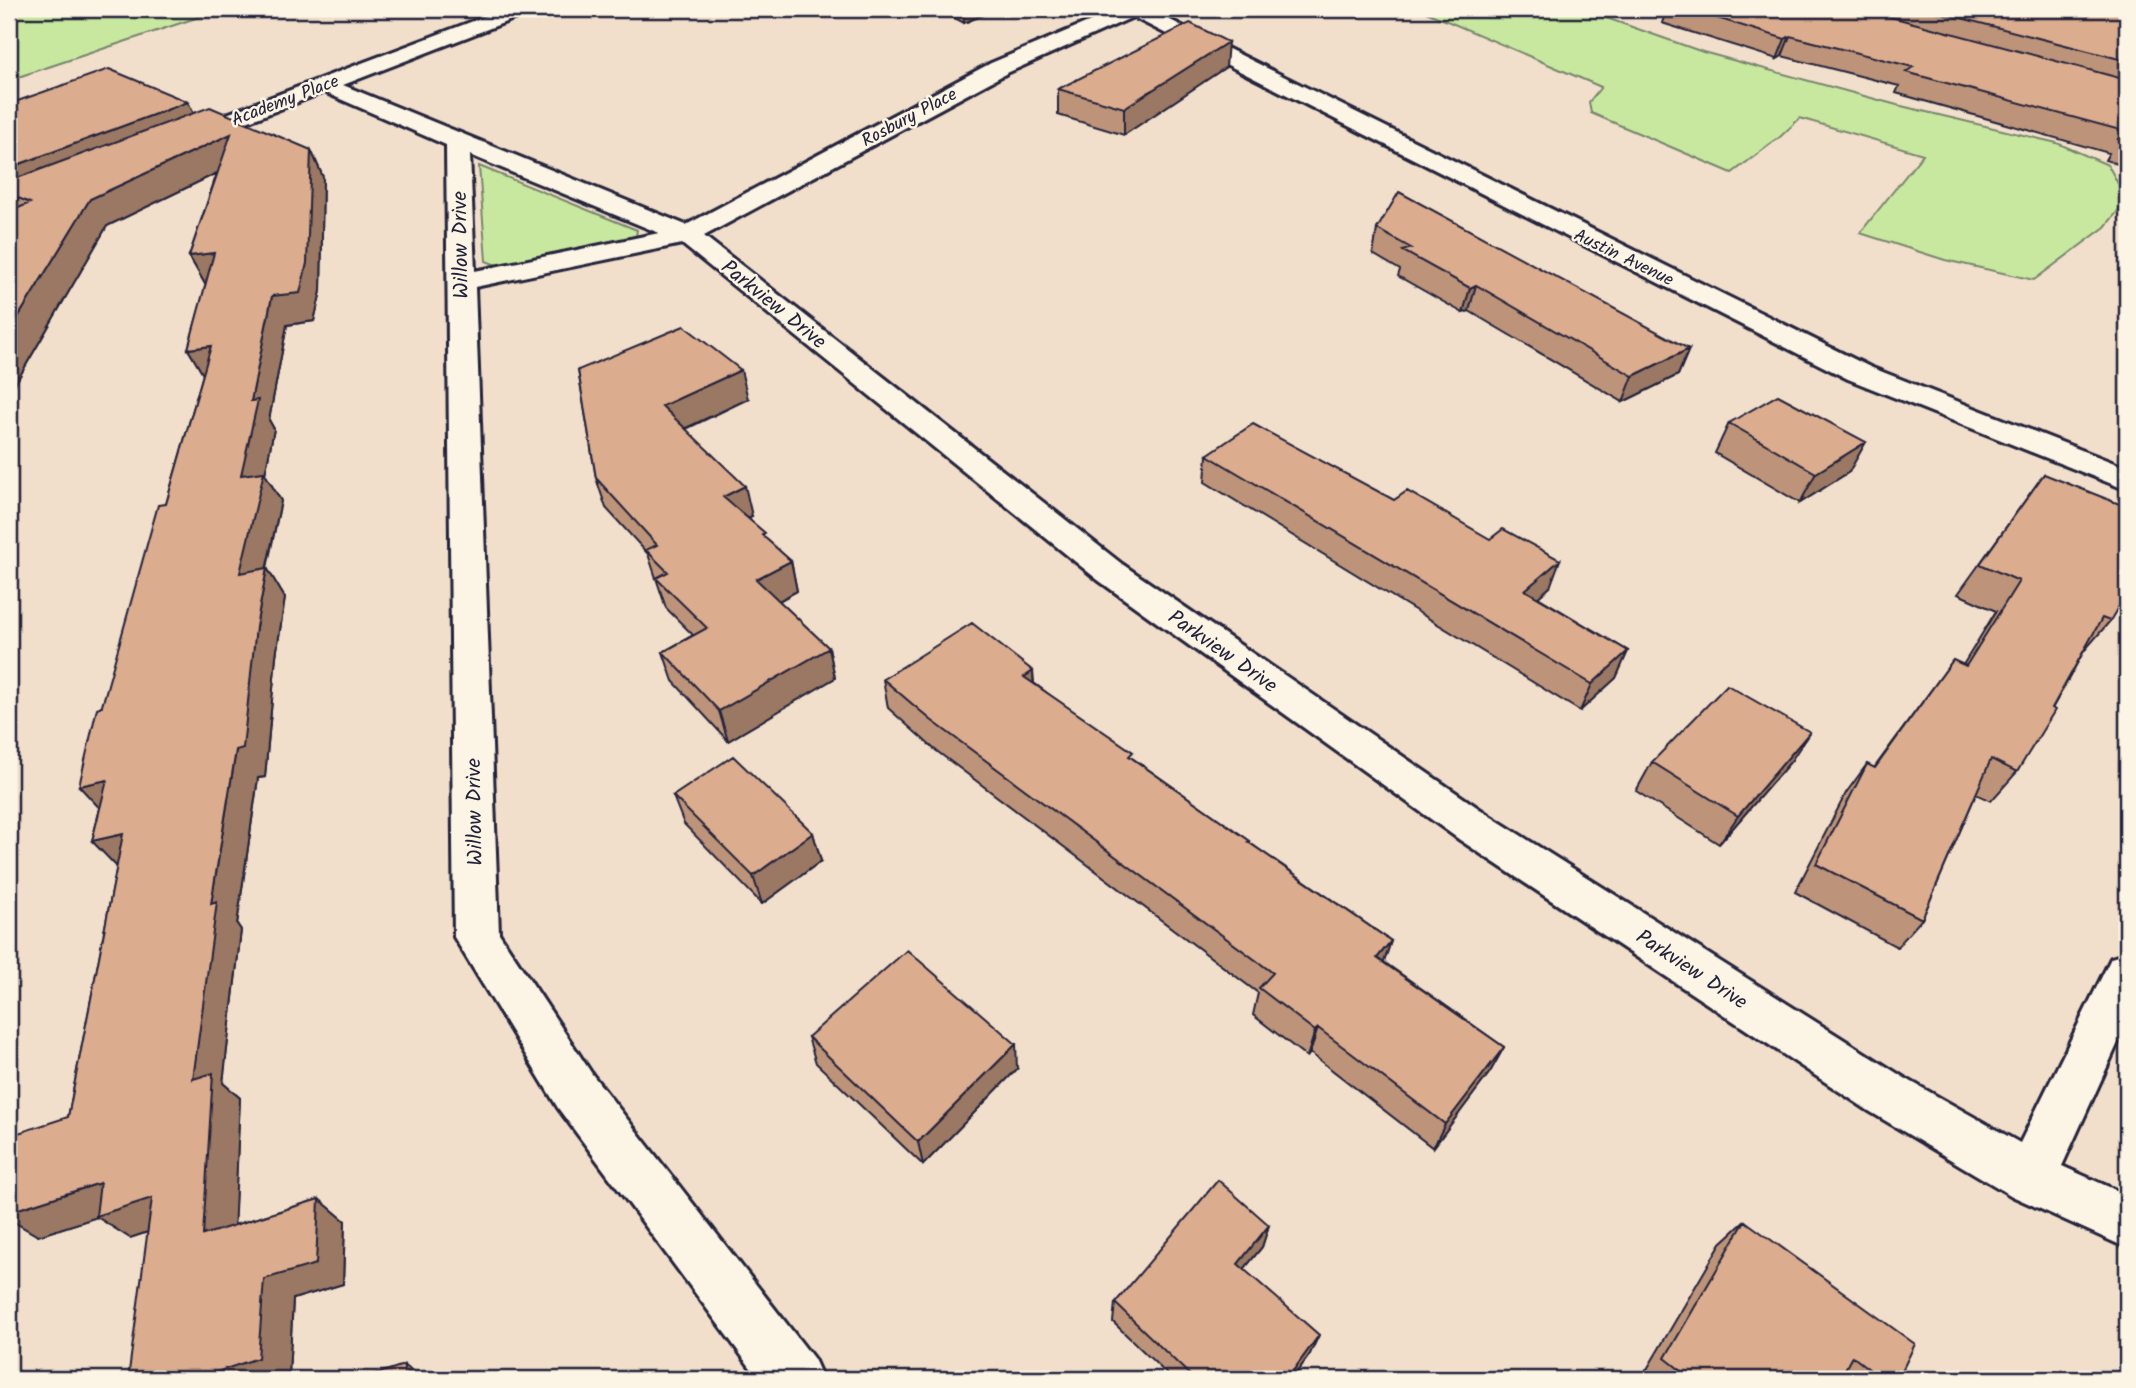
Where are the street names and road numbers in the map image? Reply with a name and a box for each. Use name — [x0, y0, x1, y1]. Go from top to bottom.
street label: Academy Place — [227, 68, 344, 135]
street label: Rosbury Place — [857, 81, 963, 156]
street label: Willow Drive — [444, 190, 479, 299]
street label: Austin Avenue — [1568, 222, 1678, 295]
street label: Parkview Drive — [713, 252, 833, 359]
street label: Parkview Drive — [1160, 602, 1284, 703]
street label: Willow Drive — [458, 757, 493, 866]
street label: Parkview Drive — [1629, 922, 1754, 1019]

